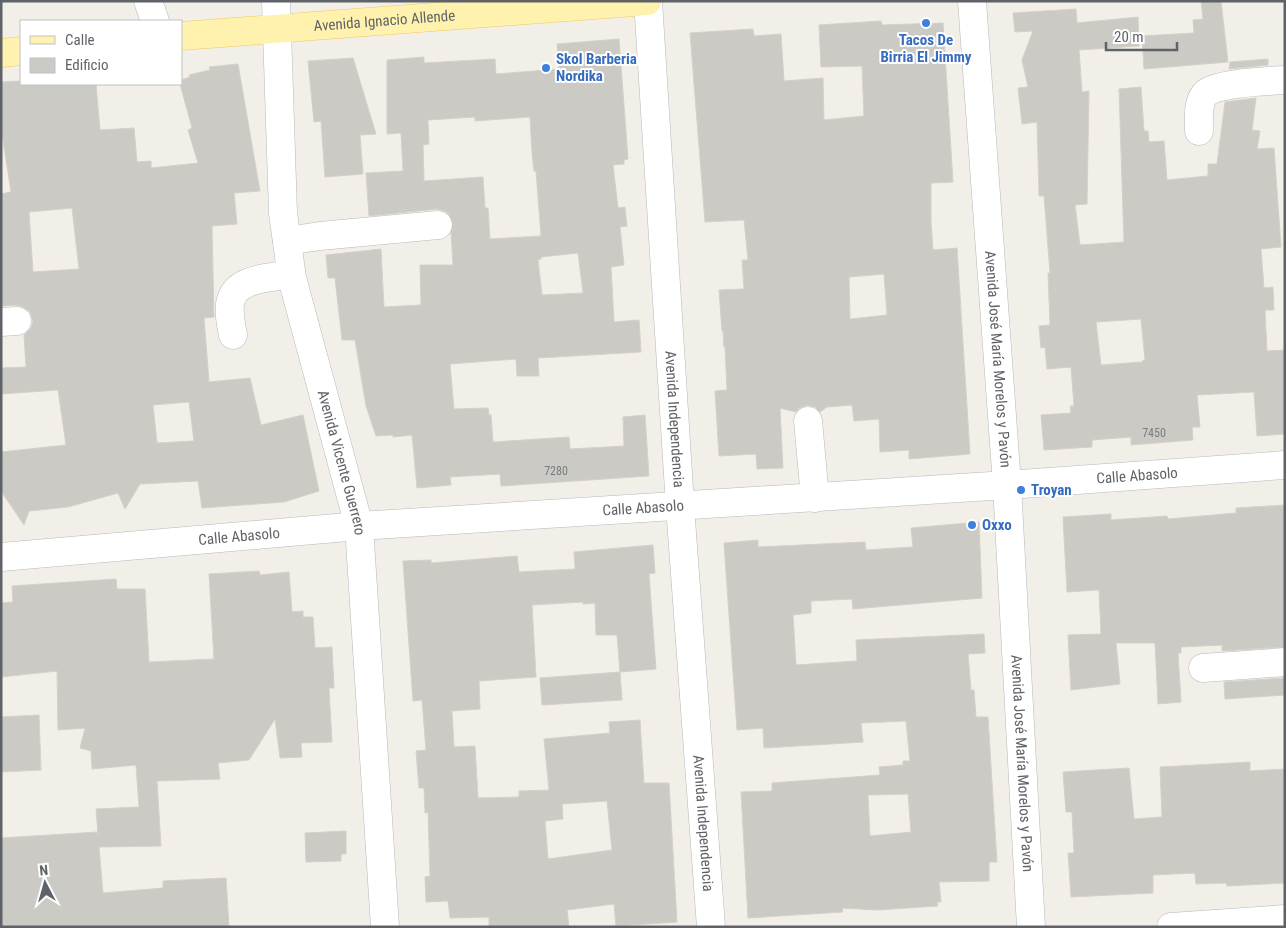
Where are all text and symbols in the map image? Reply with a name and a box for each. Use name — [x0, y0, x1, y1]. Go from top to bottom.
street label: Avenida Ignacio Allende — [313, 6, 456, 35]
marker: Tacos De Birria El Jimmy — [920, 17, 932, 29]
legend — [20, 20, 182, 85]
scale bar — [1106, 20, 1177, 52]
text: 20 m — [1114, 28, 1144, 46]
text: Calle — [65, 31, 95, 49]
place label: Tacos De Birria El Jimmy — [880, 31, 972, 66]
place label: Skol Barberia Nordika — [556, 50, 637, 85]
text: Edificio — [65, 56, 108, 74]
marker: Skol Barberia Nordika — [540, 62, 552, 74]
street label: Avenida José María Morelos y Pavón — [981, 250, 1015, 468]
street label: Avenida Independencia — [661, 350, 688, 488]
street label: Avenida Vicente Guerrero — [314, 388, 369, 536]
house number: 7450 — [1142, 426, 1166, 440]
house number: 7280 — [544, 464, 568, 478]
street label: Calle Abasolo — [1096, 464, 1178, 488]
place label: Troyan — [1031, 481, 1072, 499]
marker: Troyan — [1015, 484, 1027, 496]
street label: Calle Abasolo — [602, 496, 684, 520]
place label: Oxxo — [982, 516, 1012, 534]
marker: Oxxo — [966, 519, 978, 531]
street label: Calle Abasolo — [198, 524, 281, 549]
street label: Avenida José María Morelos y Pavón — [1007, 654, 1037, 872]
street label: Avenida Independencia — [689, 754, 717, 892]
north arrow — [20, 858, 70, 908]
text: N — [39, 862, 49, 878]

